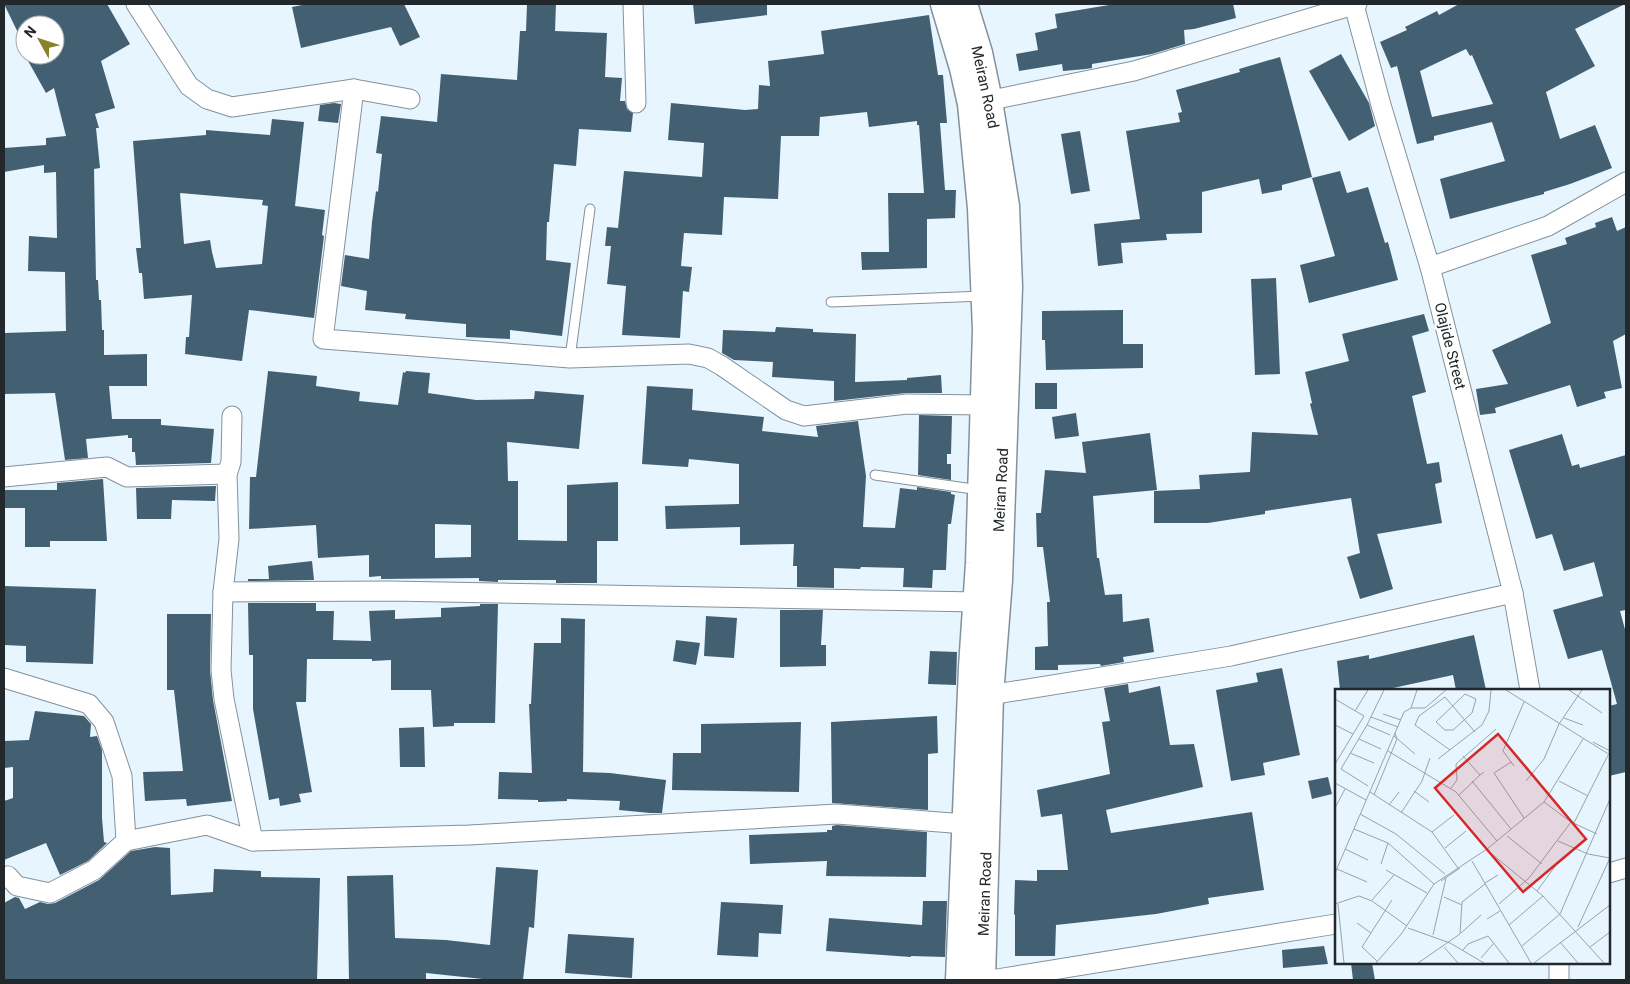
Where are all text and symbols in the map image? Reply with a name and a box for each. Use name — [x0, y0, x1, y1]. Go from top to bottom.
north arrow — [15, 15, 65, 65]
text: N — [21, 23, 39, 41]
street label: Meiran Road — [967, 44, 1003, 130]
street label: Olajide Street — [1430, 301, 1470, 391]
street label: Meiran Road — [990, 448, 1012, 532]
inset map — [1335, 689, 1610, 964]
street label: Meiran Road — [975, 852, 995, 936]

